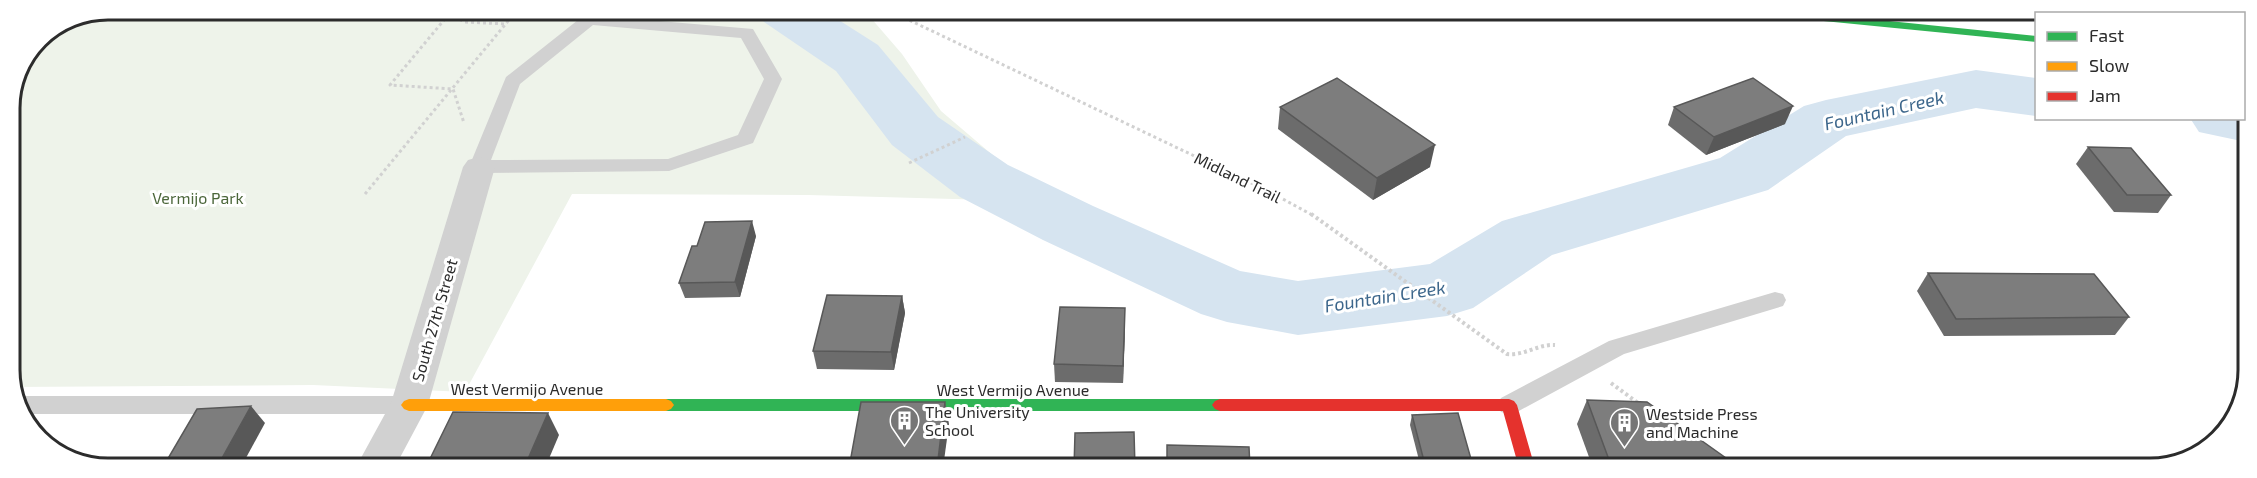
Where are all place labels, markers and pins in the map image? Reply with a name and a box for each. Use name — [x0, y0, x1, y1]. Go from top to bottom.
place label: The University School — [925, 402, 1030, 439]
building icon: The University School — [888, 404, 920, 446]
place label: Westside Press and Machine — [1646, 404, 1758, 441]
building icon: Westside Press and Machine — [1609, 406, 1641, 448]

